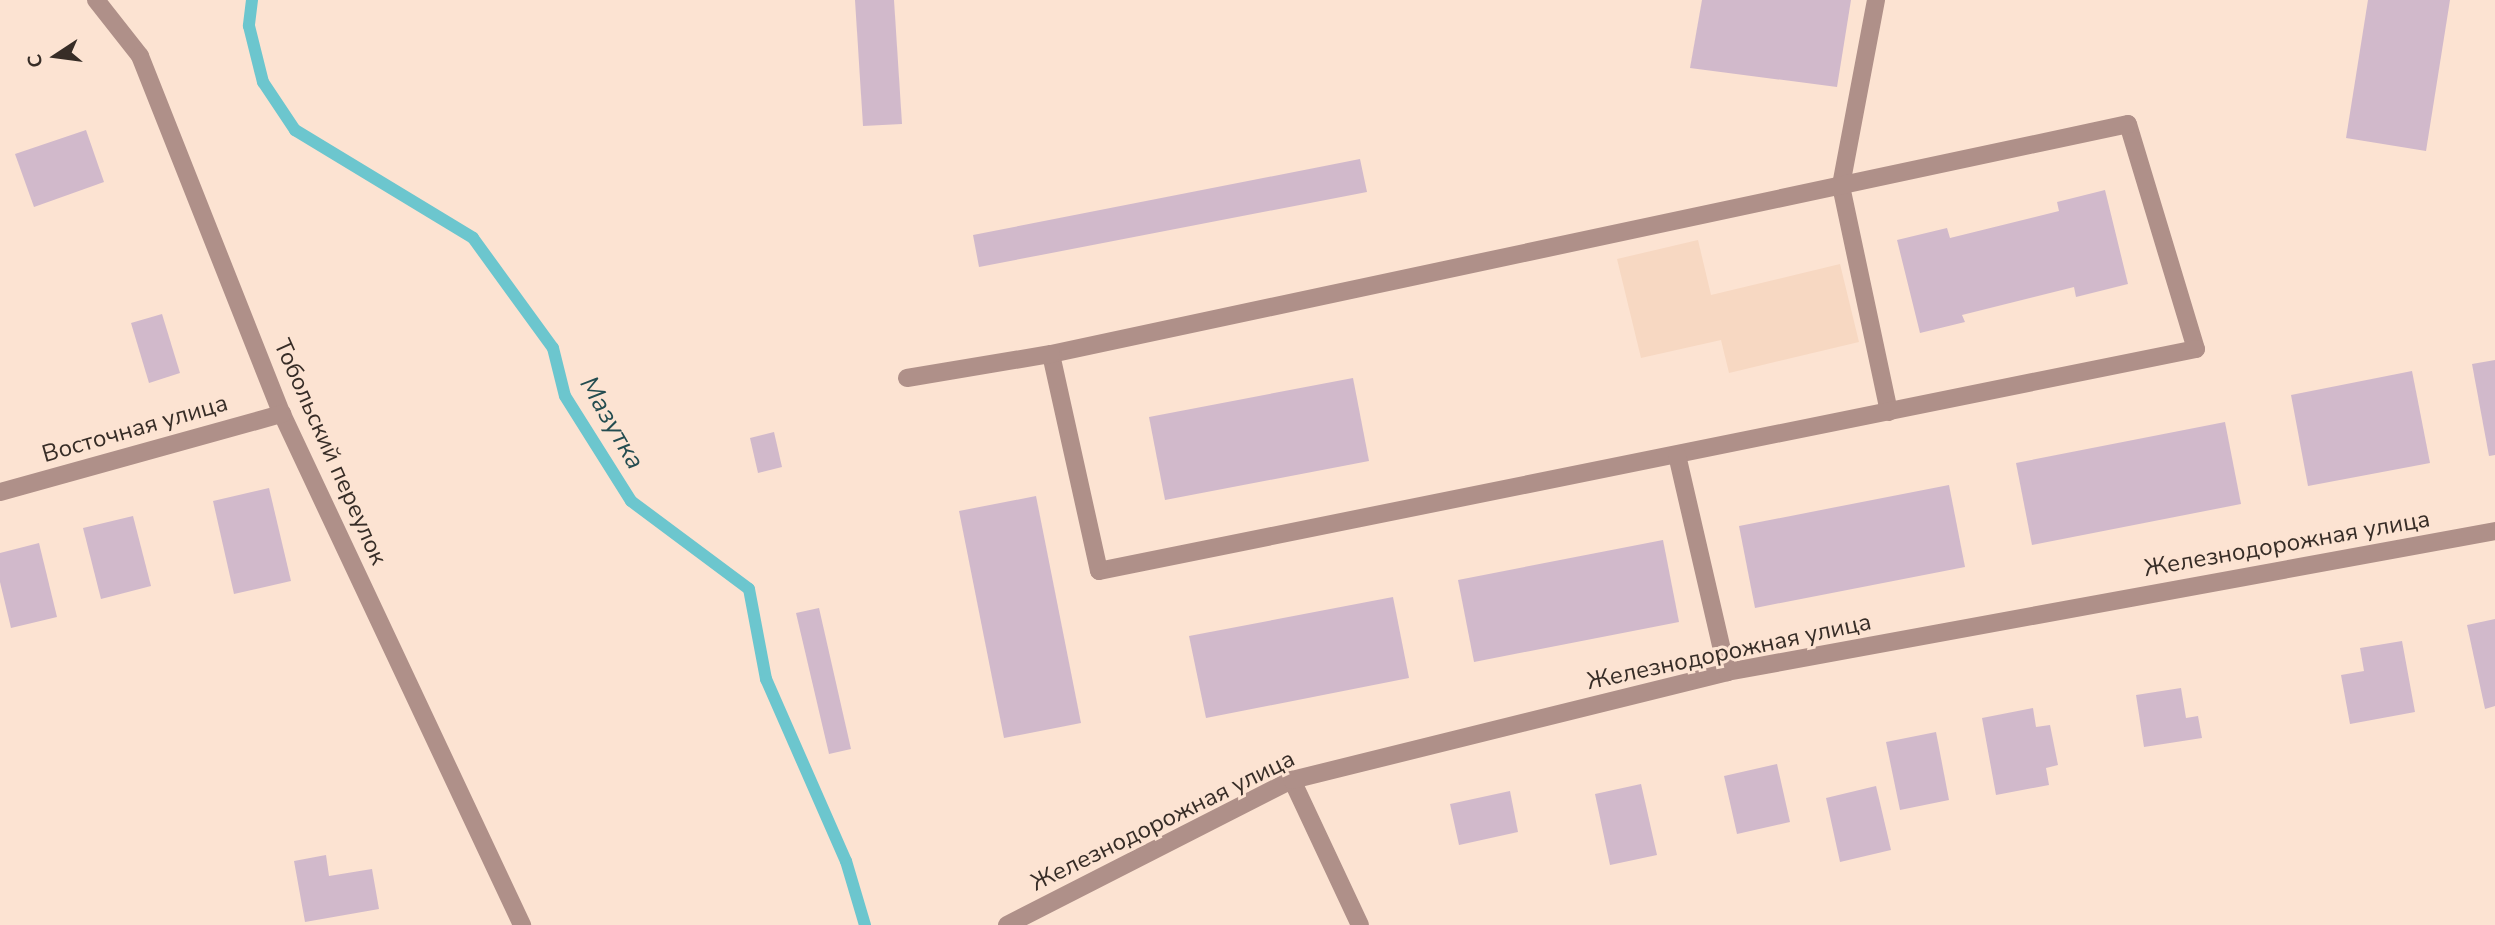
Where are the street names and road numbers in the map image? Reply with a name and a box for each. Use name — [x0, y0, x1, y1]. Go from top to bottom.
street label: Тобольский переулок — [267, 335, 393, 569]
street label: Восточная улица — [39, 389, 231, 469]
street label: Железнодорожная улица — [2142, 505, 2432, 583]
street label: Железнодорожная улица — [1584, 608, 1874, 696]
street label: Железнодорожная улица — [1026, 744, 1300, 898]

